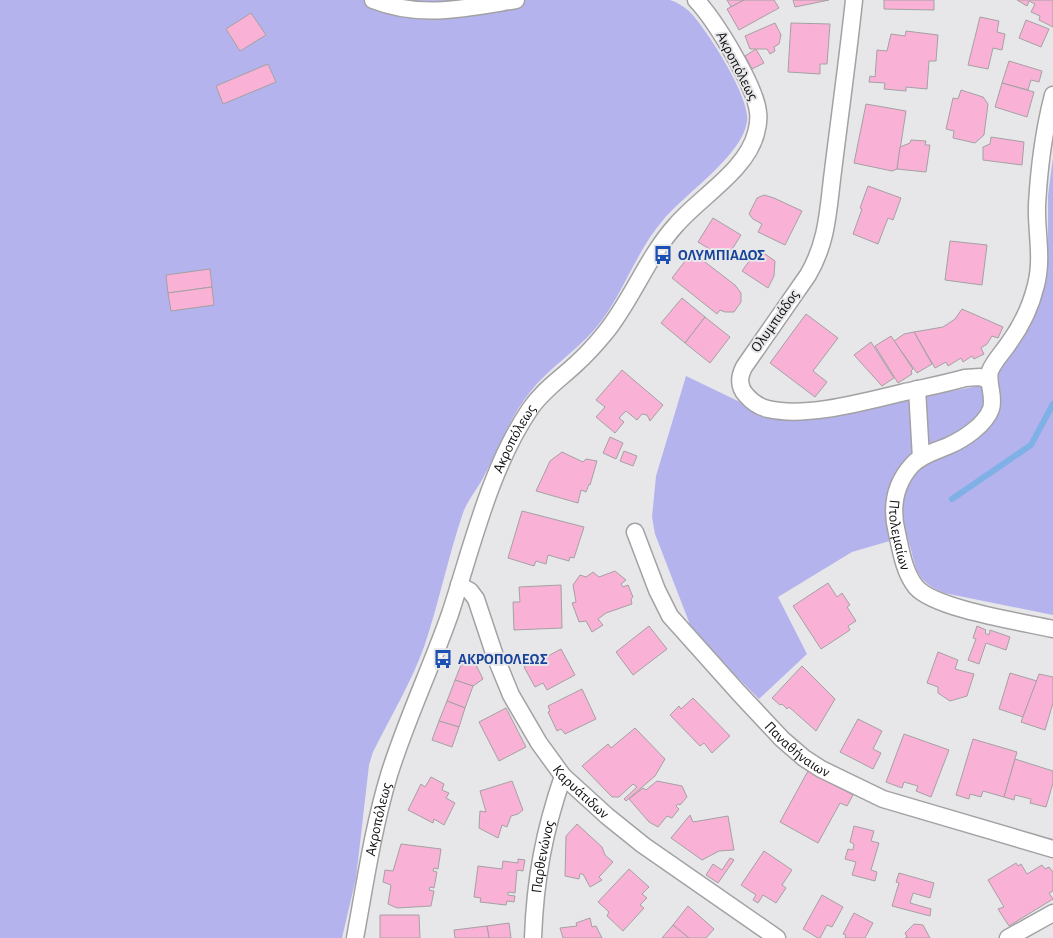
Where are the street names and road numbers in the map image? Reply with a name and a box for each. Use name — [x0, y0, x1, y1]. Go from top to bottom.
street label: Ακροπόλεως — [713, 29, 761, 103]
street label: Ολυμπιάδος — [748, 287, 802, 355]
street label: Ακροπόλεως — [490, 401, 539, 475]
street label: Πτολεμαίων — [887, 499, 913, 572]
street label: Παναθήναιων — [762, 718, 832, 780]
street label: Καρυάτιδων — [550, 762, 612, 821]
street label: Ακροπόλεως — [362, 780, 394, 857]
street label: Παρθενώνος — [529, 818, 557, 894]

